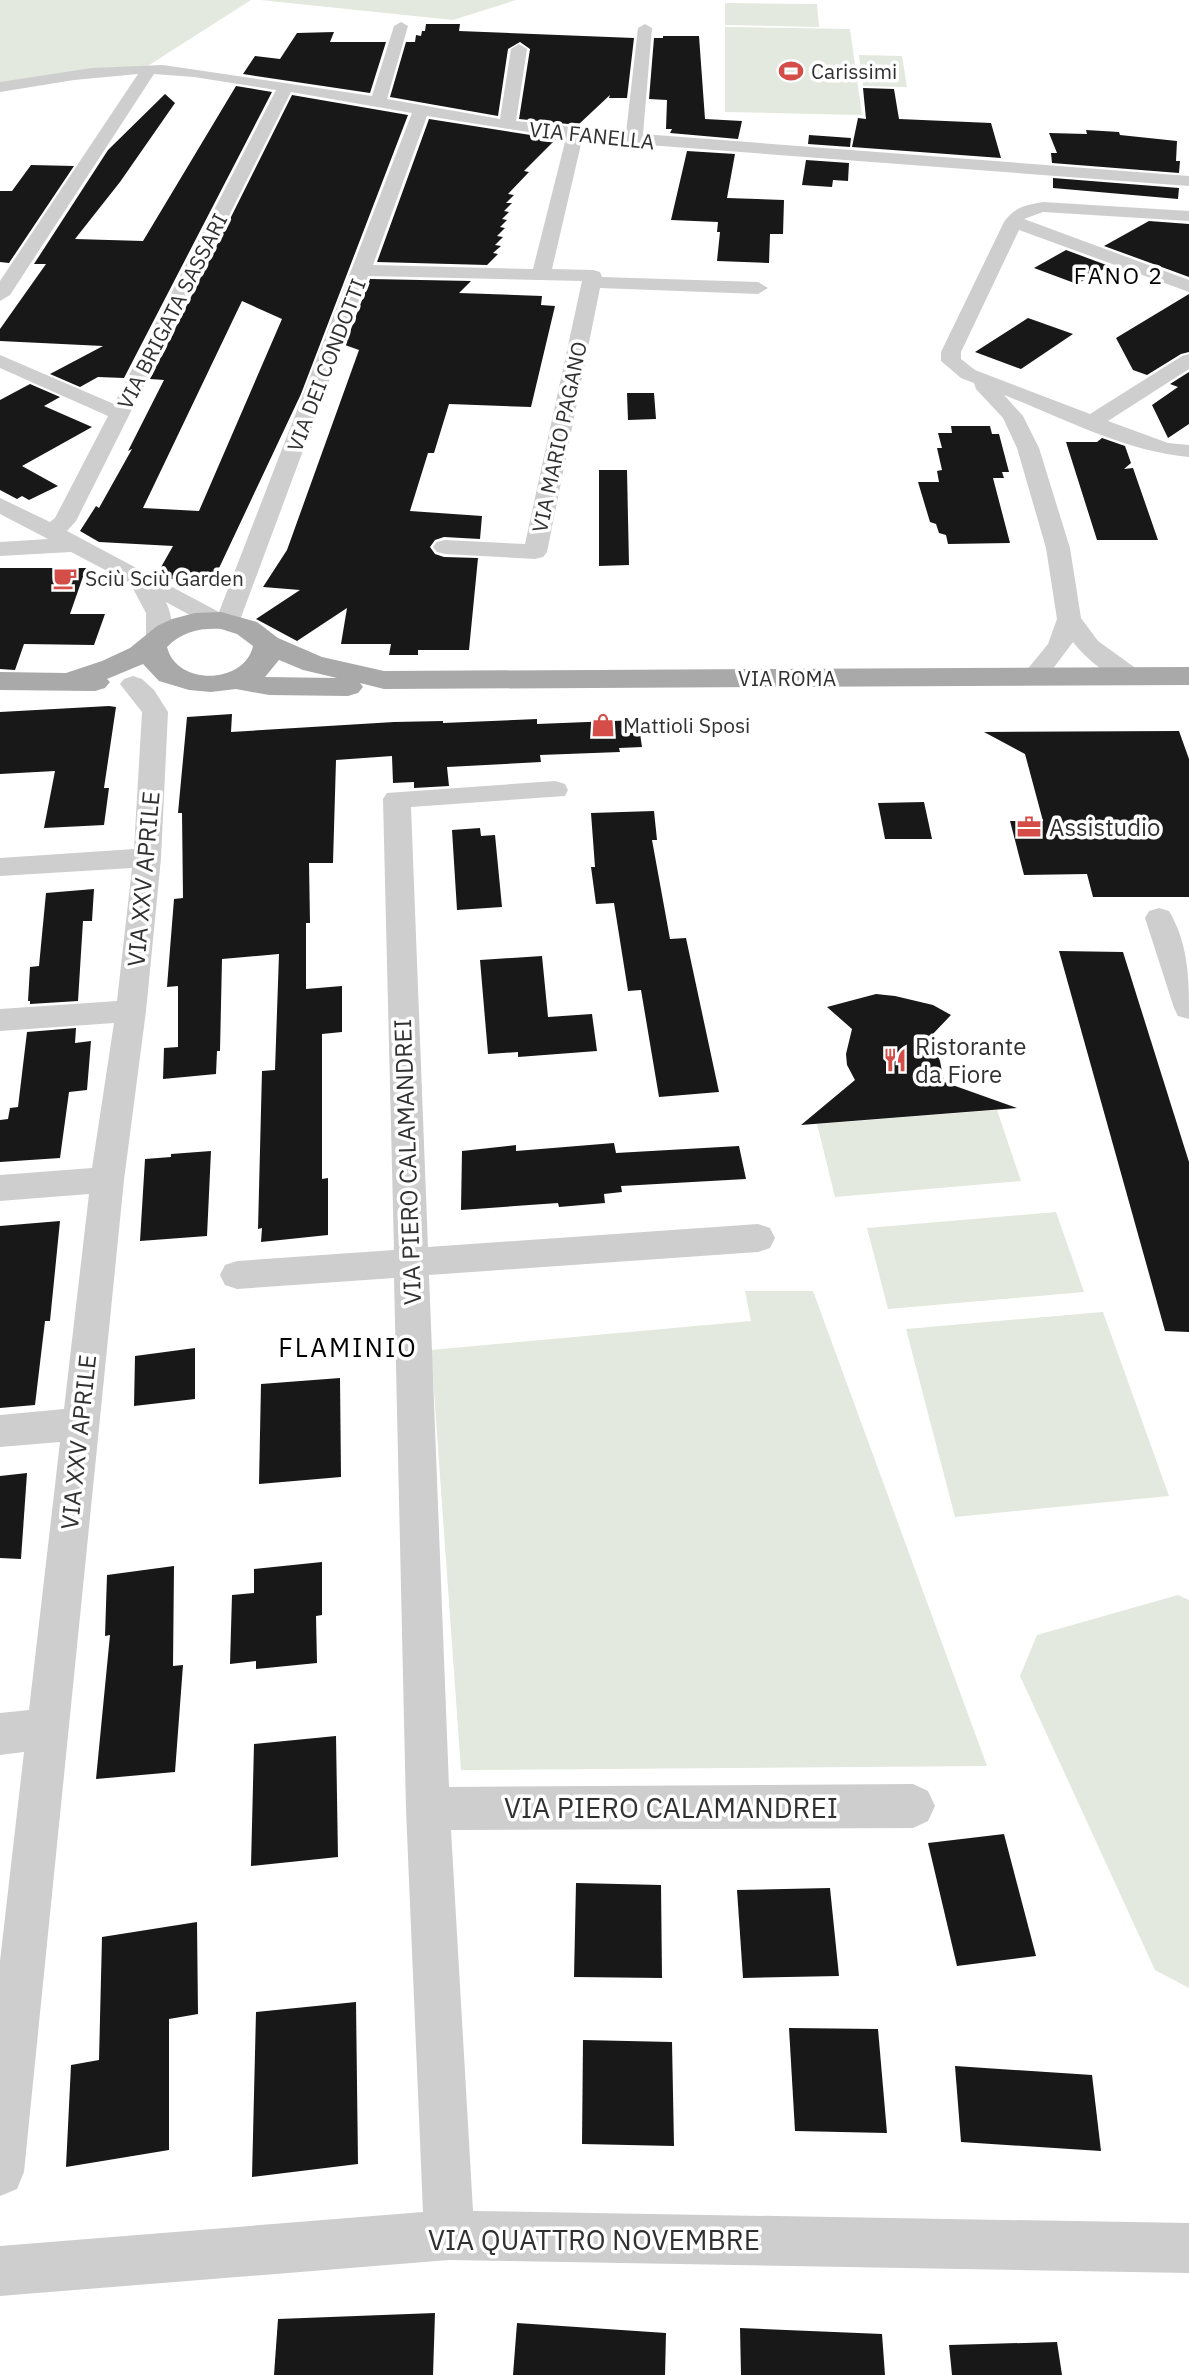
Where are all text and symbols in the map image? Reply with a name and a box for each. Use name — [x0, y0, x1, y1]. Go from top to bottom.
sports icon: Carissimi — [777, 57, 805, 85]
place label: Carissimi — [811, 57, 897, 85]
street label: VIA FANELLA — [528, 114, 656, 156]
street label: VIA BRIGATA SASSARI — [110, 208, 234, 414]
district label: FANO 2 — [1074, 260, 1164, 290]
street label: VIA DEI CONDOTTI — [280, 275, 372, 455]
street label: VIA MARIO PAGANO — [525, 339, 593, 535]
cafe icon: Sciù Sciù Garden — [51, 564, 79, 592]
place label: Sciù Sciù Garden — [85, 564, 244, 592]
street label: VIA ROMA — [738, 664, 836, 692]
shop icon: Mattioli Sposi — [589, 711, 617, 739]
place label: Mattioli Sposi — [623, 711, 750, 739]
street label: VIA XXV APRILE — [119, 790, 167, 968]
place label: Assistudio — [1049, 811, 1161, 843]
office icon: Assistudio — [1015, 813, 1043, 841]
street label: VIA PIERO CALAMANDREI — [386, 1018, 428, 1306]
place label: Ristorante da Fiore — [915, 1030, 1026, 1090]
restaurant icon: Ristorante da Fiore — [881, 1046, 909, 1074]
district label: FLAMINIO — [278, 1330, 418, 1364]
street label: VIA XXV APRILE — [53, 1353, 103, 1531]
street label: VIA PIERO CALAMANDREI — [504, 1789, 838, 1826]
street label: VIA QUATTRO NOVEMBRE — [428, 2221, 760, 2258]

